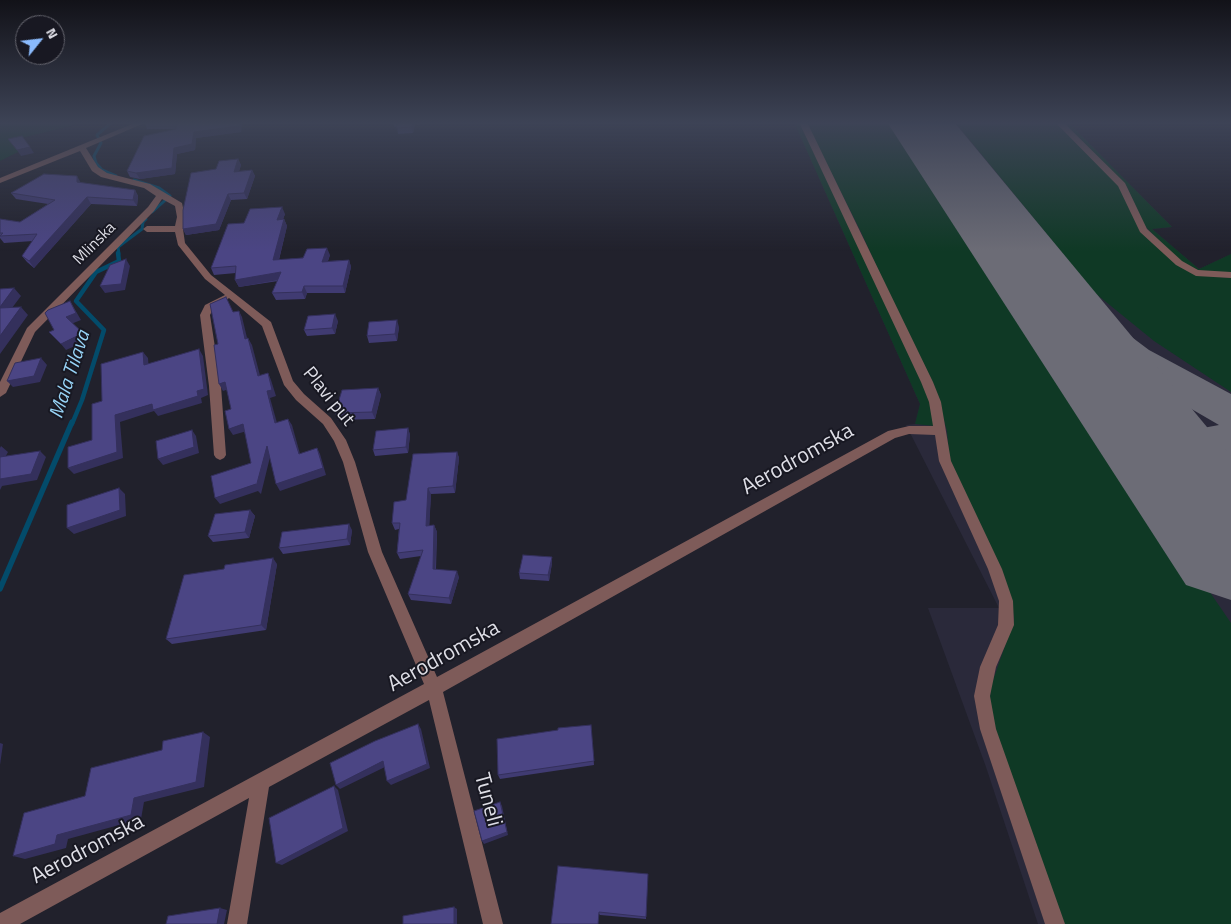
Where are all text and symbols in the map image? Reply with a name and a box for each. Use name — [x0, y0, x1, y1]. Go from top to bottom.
north arrow — [15, 15, 65, 65]
text: N — [41, 24, 64, 42]
street label: Mlinska — [70, 219, 120, 269]
water label: Mala Tilava — [46, 328, 96, 422]
street label: Plavi put — [297, 363, 359, 431]
street label: Aerodromska — [737, 418, 859, 502]
street label: Aerodromska — [383, 615, 505, 699]
street label: Tuneli — [467, 770, 507, 830]
street label: Aerodromska — [27, 809, 149, 891]

